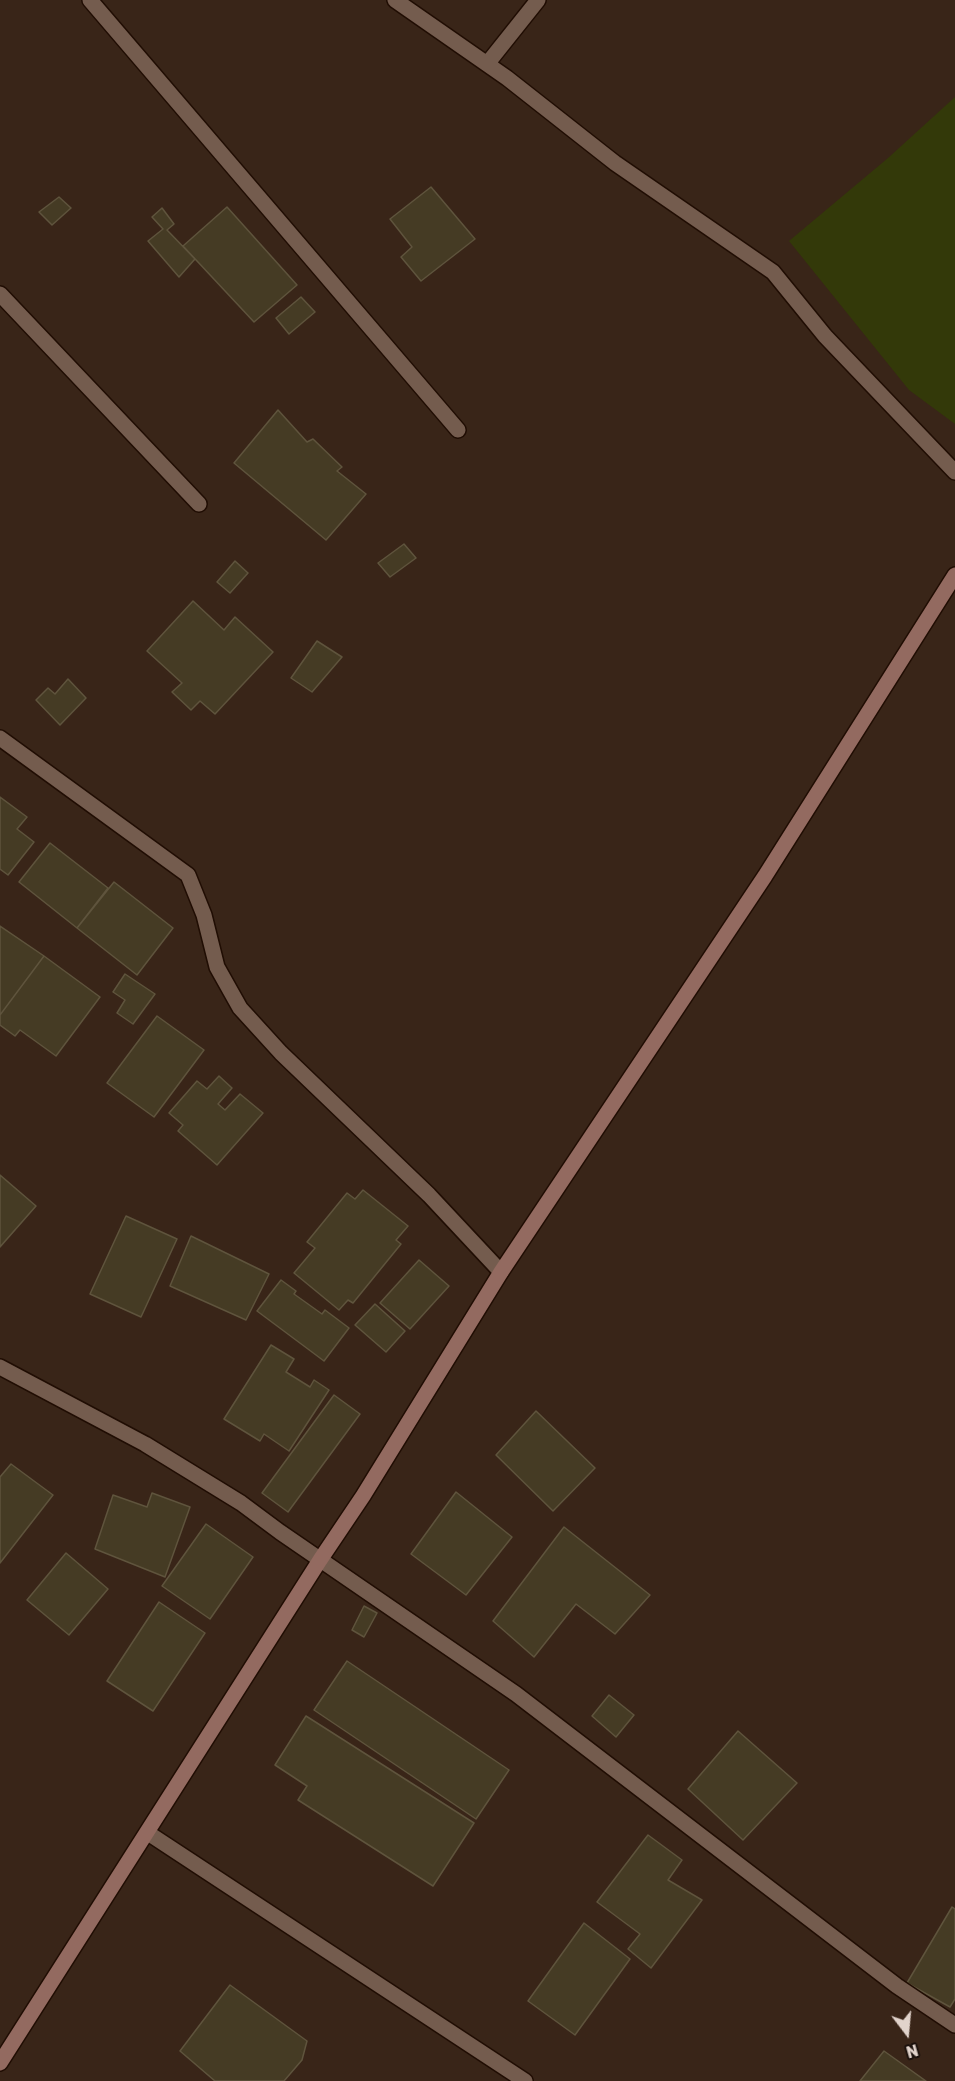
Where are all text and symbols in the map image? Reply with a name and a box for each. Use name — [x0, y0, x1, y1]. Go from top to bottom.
north arrow — [877, 2003, 937, 2063]
text: N — [904, 2040, 920, 2062]

